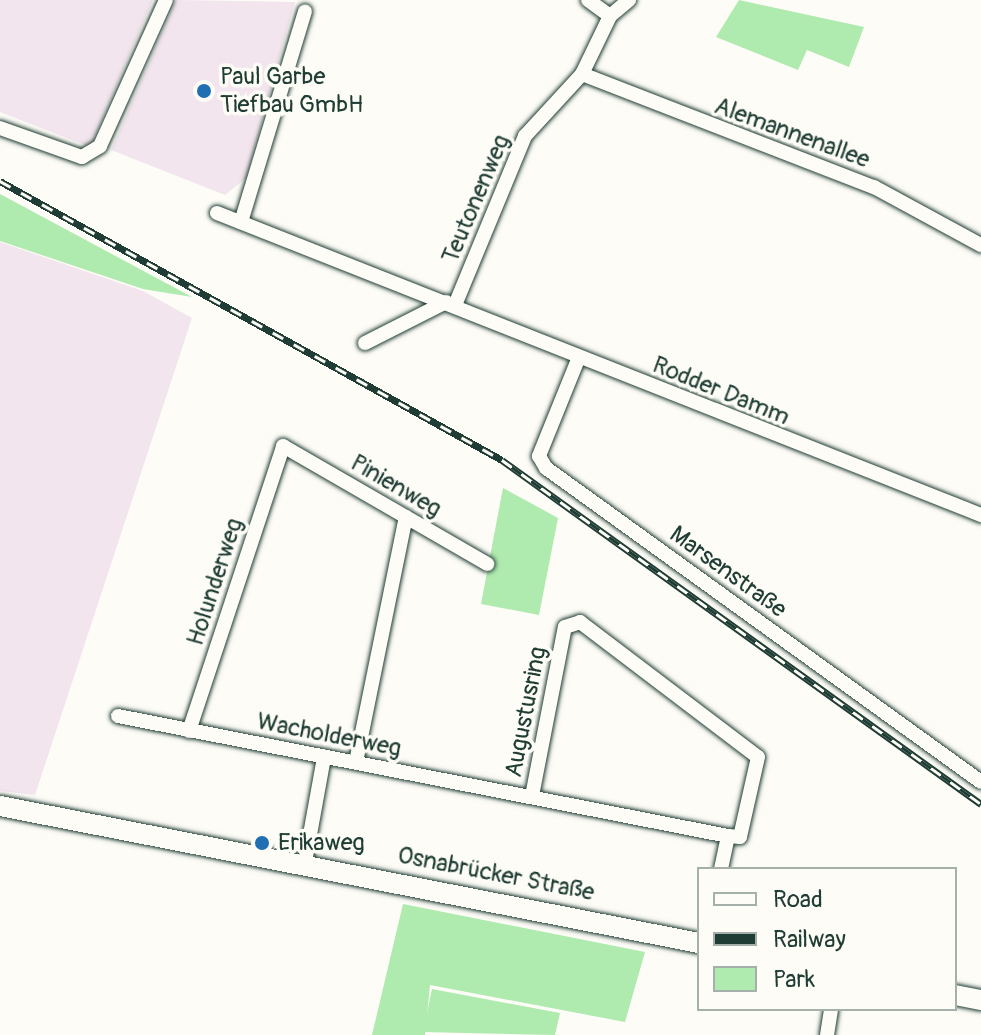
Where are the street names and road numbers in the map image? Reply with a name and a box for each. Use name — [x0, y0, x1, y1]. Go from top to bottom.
street label: Alemannenallee — [710, 92, 874, 174]
street label: Teutonenweg — [436, 130, 516, 268]
street label: Rodder Damm — [648, 350, 794, 432]
street label: Pinienweg — [345, 448, 447, 524]
street label: Holunderweg — [181, 515, 249, 649]
street label: Marsenstraße — [664, 520, 792, 624]
street label: Augustusring — [499, 644, 553, 780]
street label: Wacholderweg — [254, 707, 404, 763]
street label: Osnabrücker Straße — [395, 841, 597, 907]

